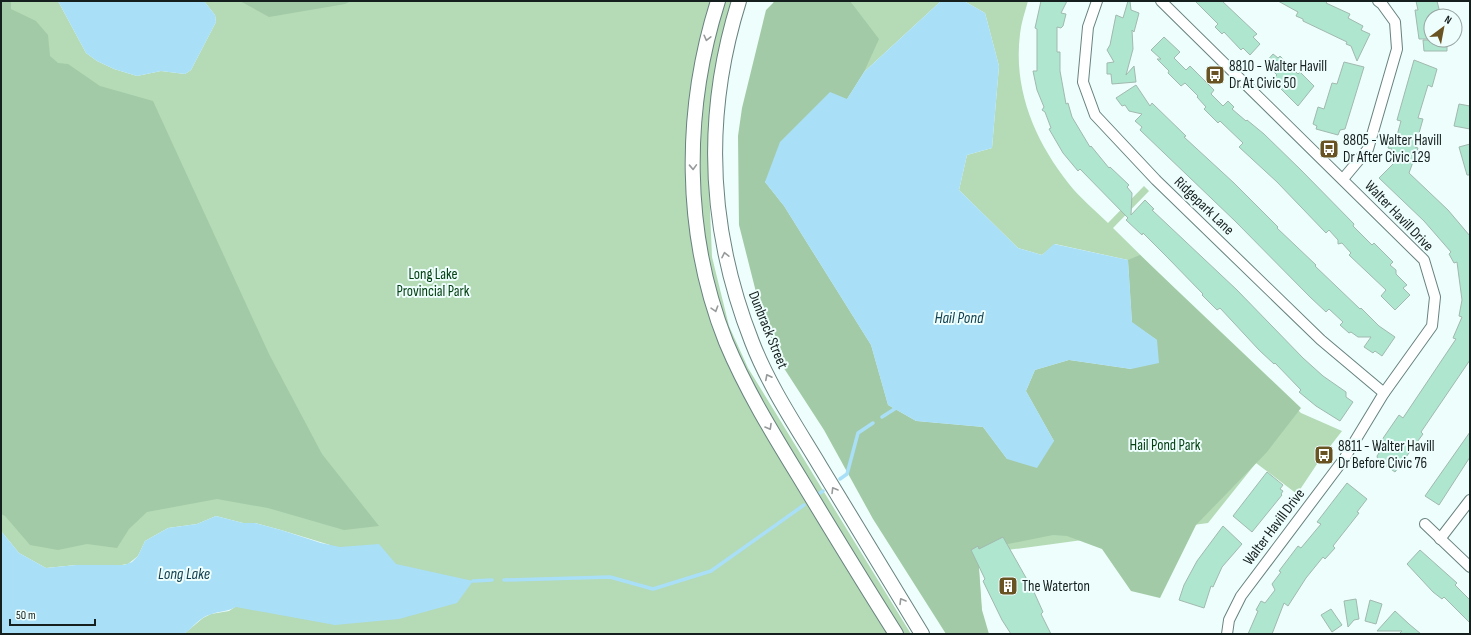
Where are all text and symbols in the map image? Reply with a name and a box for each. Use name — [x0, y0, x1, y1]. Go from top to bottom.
north arrow — [1423, 8, 1463, 48]
text: N — [1442, 13, 1454, 27]
one-way arrow — [703, 35, 711, 42]
place label: 8810 - Walter Havill Dr At Civic 50 — [1229, 57, 1327, 93]
bus stop icon: 8810 - Walter Havill Dr At Civic 50 — [1204, 64, 1226, 86]
place label: 8805 - Walter Havill Dr After Civic 129 — [1343, 131, 1442, 167]
bus stop icon: 8805 - Walter Havill Dr After Civic 129 — [1318, 138, 1340, 160]
one-way arrow — [689, 164, 697, 170]
street label: Ridgepark Lane — [1170, 173, 1238, 239]
street label: Walter Havill Drive — [1361, 177, 1437, 255]
one-way arrow — [722, 252, 730, 258]
park label: Long Lake Provincial Park — [396, 265, 470, 301]
street label: Dunbrack Street — [744, 288, 792, 372]
one-way arrow — [710, 305, 719, 312]
water label: Hail Pond — [934, 309, 984, 328]
one-way arrow — [766, 374, 773, 382]
one-way arrow — [764, 423, 771, 430]
park label: Hail Pond Park — [1130, 436, 1201, 455]
place label: 8811 - Walter Havill Dr Before Civic 76 — [1338, 437, 1435, 473]
bus stop icon: 8811 - Walter Havill Dr Before Civic 76 — [1313, 444, 1335, 466]
street label: Walter Havill Drive — [1239, 485, 1309, 569]
one-way arrow — [832, 487, 839, 494]
water label: Long Lake — [158, 565, 210, 584]
building icon: The Waterton — [997, 575, 1019, 597]
place label: The Waterton — [1022, 577, 1090, 596]
one-way arrow — [899, 598, 906, 605]
scale bar — [10, 601, 95, 627]
text: 50 m — [16, 608, 36, 623]

